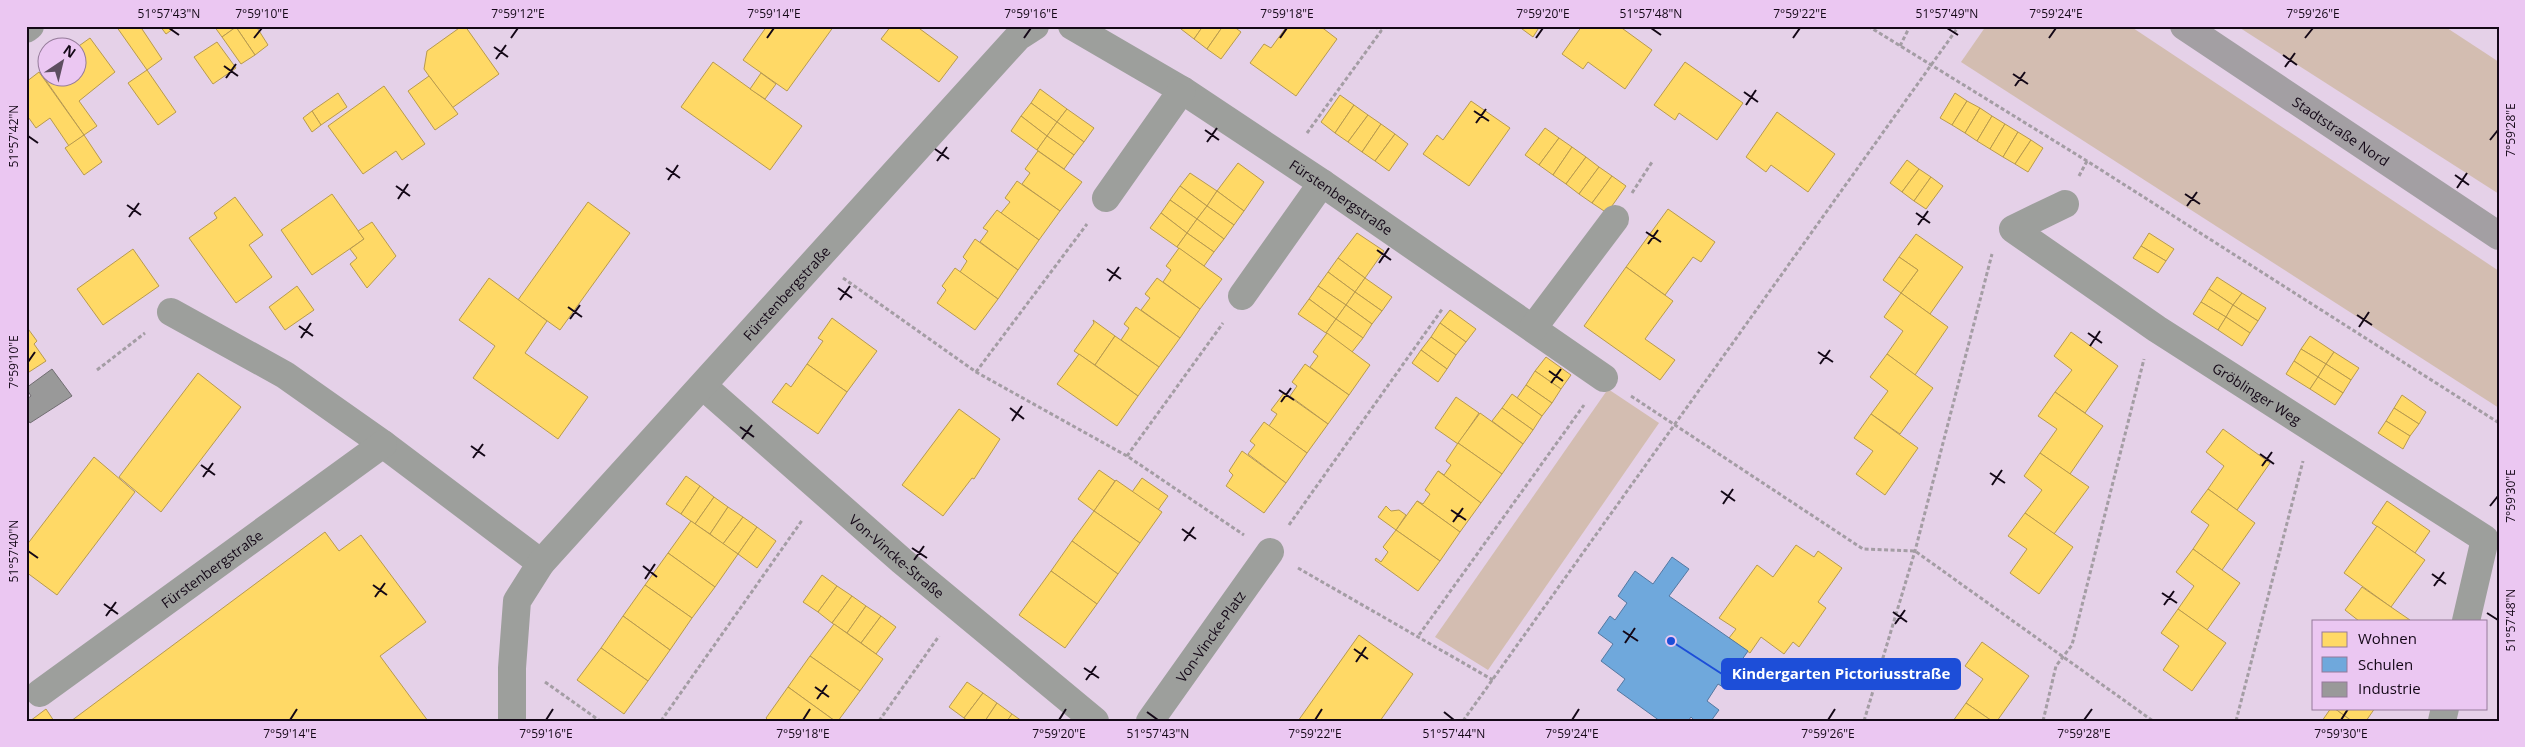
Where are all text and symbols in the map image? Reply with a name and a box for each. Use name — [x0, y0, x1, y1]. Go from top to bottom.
text: 51°57'43"N — [138, 5, 200, 22]
text: 7°59'10"E — [235, 5, 289, 22]
text: 7°59'12"E — [491, 5, 545, 22]
text: 7°59'14"E — [747, 5, 801, 22]
text: 7°59'16"E — [1004, 5, 1058, 22]
text: 7°59'18"E — [1260, 5, 1314, 22]
text: 7°59'20"E — [1516, 5, 1570, 22]
text: 51°57'48"N — [1620, 5, 1682, 22]
text: 7°59'22"E — [1773, 5, 1827, 22]
text: 51°57'49"N — [1916, 5, 1978, 22]
text: 7°59'24"E — [2029, 5, 2083, 22]
text: 7°59'26"E — [2286, 5, 2340, 22]
north arrow — [38, 38, 88, 88]
text: N — [60, 40, 80, 62]
street label: Stadtstraße Nord — [2289, 92, 2393, 170]
text: 7°59'28"E — [2502, 103, 2519, 157]
text: 51°57'42"N — [5, 105, 22, 167]
street label: Fürstenbergstraße — [1286, 155, 1397, 239]
street label: Fürstenbergstraße — [738, 241, 834, 344]
text: 7°59'10"E — [5, 335, 22, 389]
street label: Gröblinger Weg — [2209, 358, 2306, 429]
text: 7°59'30"E — [2502, 469, 2519, 523]
street label: Von-Vincke-Straße — [846, 510, 949, 602]
text: 51°57'40"N — [5, 520, 22, 582]
street label: Fürstenbergstraße — [157, 525, 266, 612]
street label: Von-Vincke-Platz — [1171, 586, 1250, 686]
text: 51°57'48"N — [2502, 589, 2519, 651]
legend — [2312, 620, 2488, 710]
text: Wohnen — [2358, 628, 2417, 648]
text: Schulen — [2358, 654, 2413, 674]
callout: Kindergarten Pictoriusstraße — [1722, 659, 1960, 689]
text: Kindergarten Pictoriusstraße — [1732, 663, 1950, 683]
text: Industrie — [2358, 678, 2421, 698]
text: 7°59'14"E — [263, 725, 317, 742]
text: 7°59'16"E — [519, 725, 573, 742]
text: 7°59'18"E — [776, 725, 830, 742]
text: 7°59'20"E — [1032, 725, 1086, 742]
text: 51°57'43"N — [1127, 725, 1189, 742]
text: 7°59'22"E — [1288, 725, 1342, 742]
text: 51°57'44"N — [1423, 725, 1485, 742]
text: 7°59'24"E — [1545, 725, 1599, 742]
text: 7°59'26"E — [1801, 725, 1855, 742]
text: 7°59'28"E — [2057, 725, 2111, 742]
text: 7°59'30"E — [2314, 725, 2368, 742]

